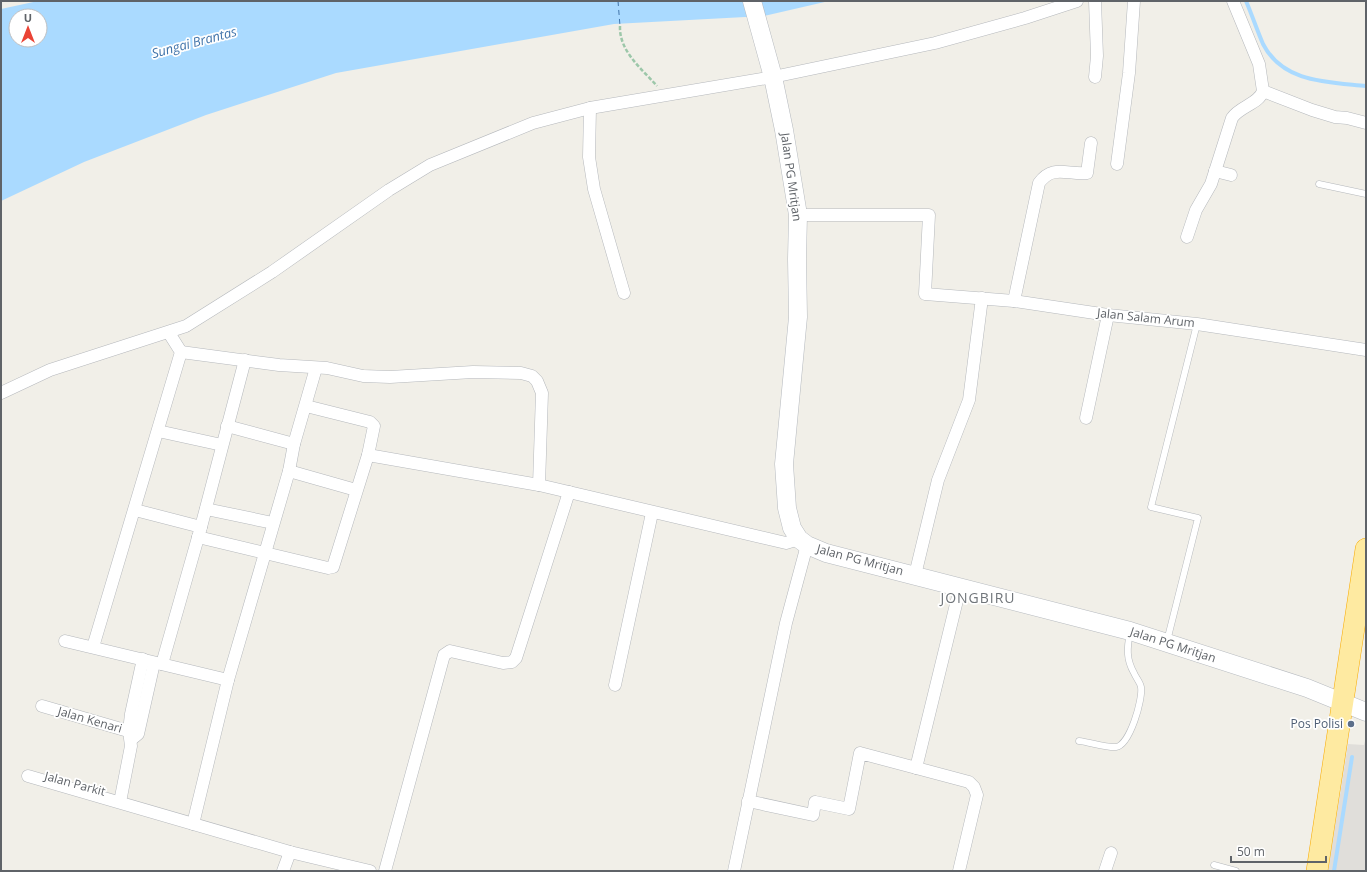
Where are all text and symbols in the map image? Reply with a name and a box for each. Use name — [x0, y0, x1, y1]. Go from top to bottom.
north arrow — [8, 8, 48, 48]
text: U — [24, 10, 32, 25]
water label: Sungai Brantas — [150, 22, 239, 62]
street label: Jalan PG Mritjan — [777, 131, 806, 222]
street label: Jalan Salam Arum — [1095, 304, 1196, 331]
street label: Jalan PG Mritjan — [814, 540, 905, 579]
district label: JONGBIRU — [938, 588, 1016, 607]
street label: Jalan PG Mritjan — [1127, 622, 1218, 666]
street label: Jalan Kenari — [55, 702, 124, 737]
place label: Pos Polisi — [1290, 715, 1343, 732]
marker: Pos Polisi — [1346, 719, 1356, 729]
street label: Jalan Parkit — [42, 767, 107, 800]
scale bar — [1231, 838, 1326, 864]
text: 50 m — [1237, 843, 1265, 860]

